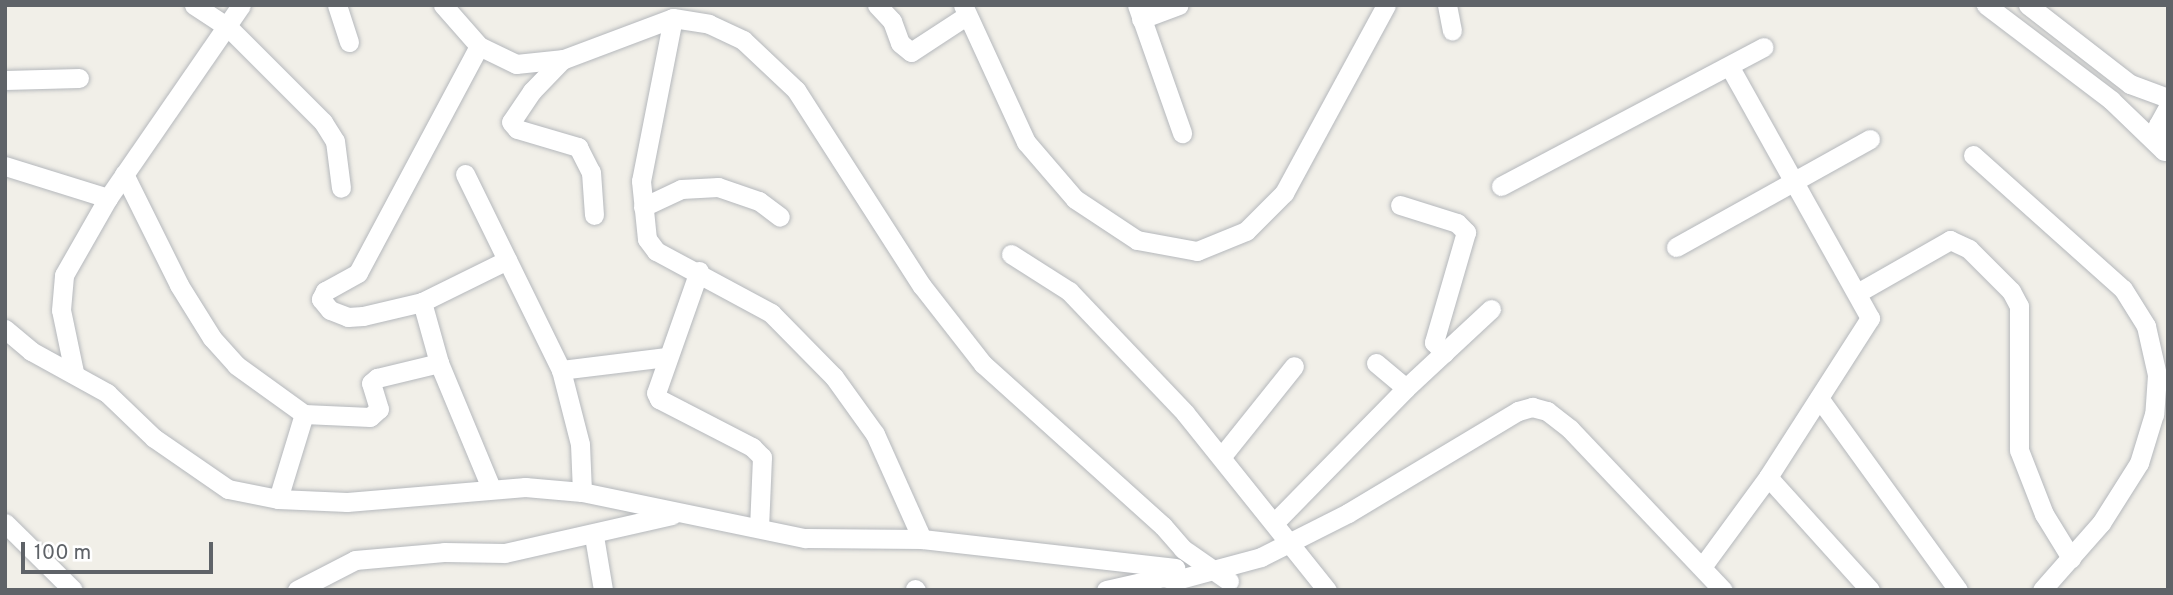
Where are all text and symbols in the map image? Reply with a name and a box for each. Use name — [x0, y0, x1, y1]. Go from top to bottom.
scale bar — [24, 528, 217, 572]
text: 100 m — [34, 540, 91, 567]

